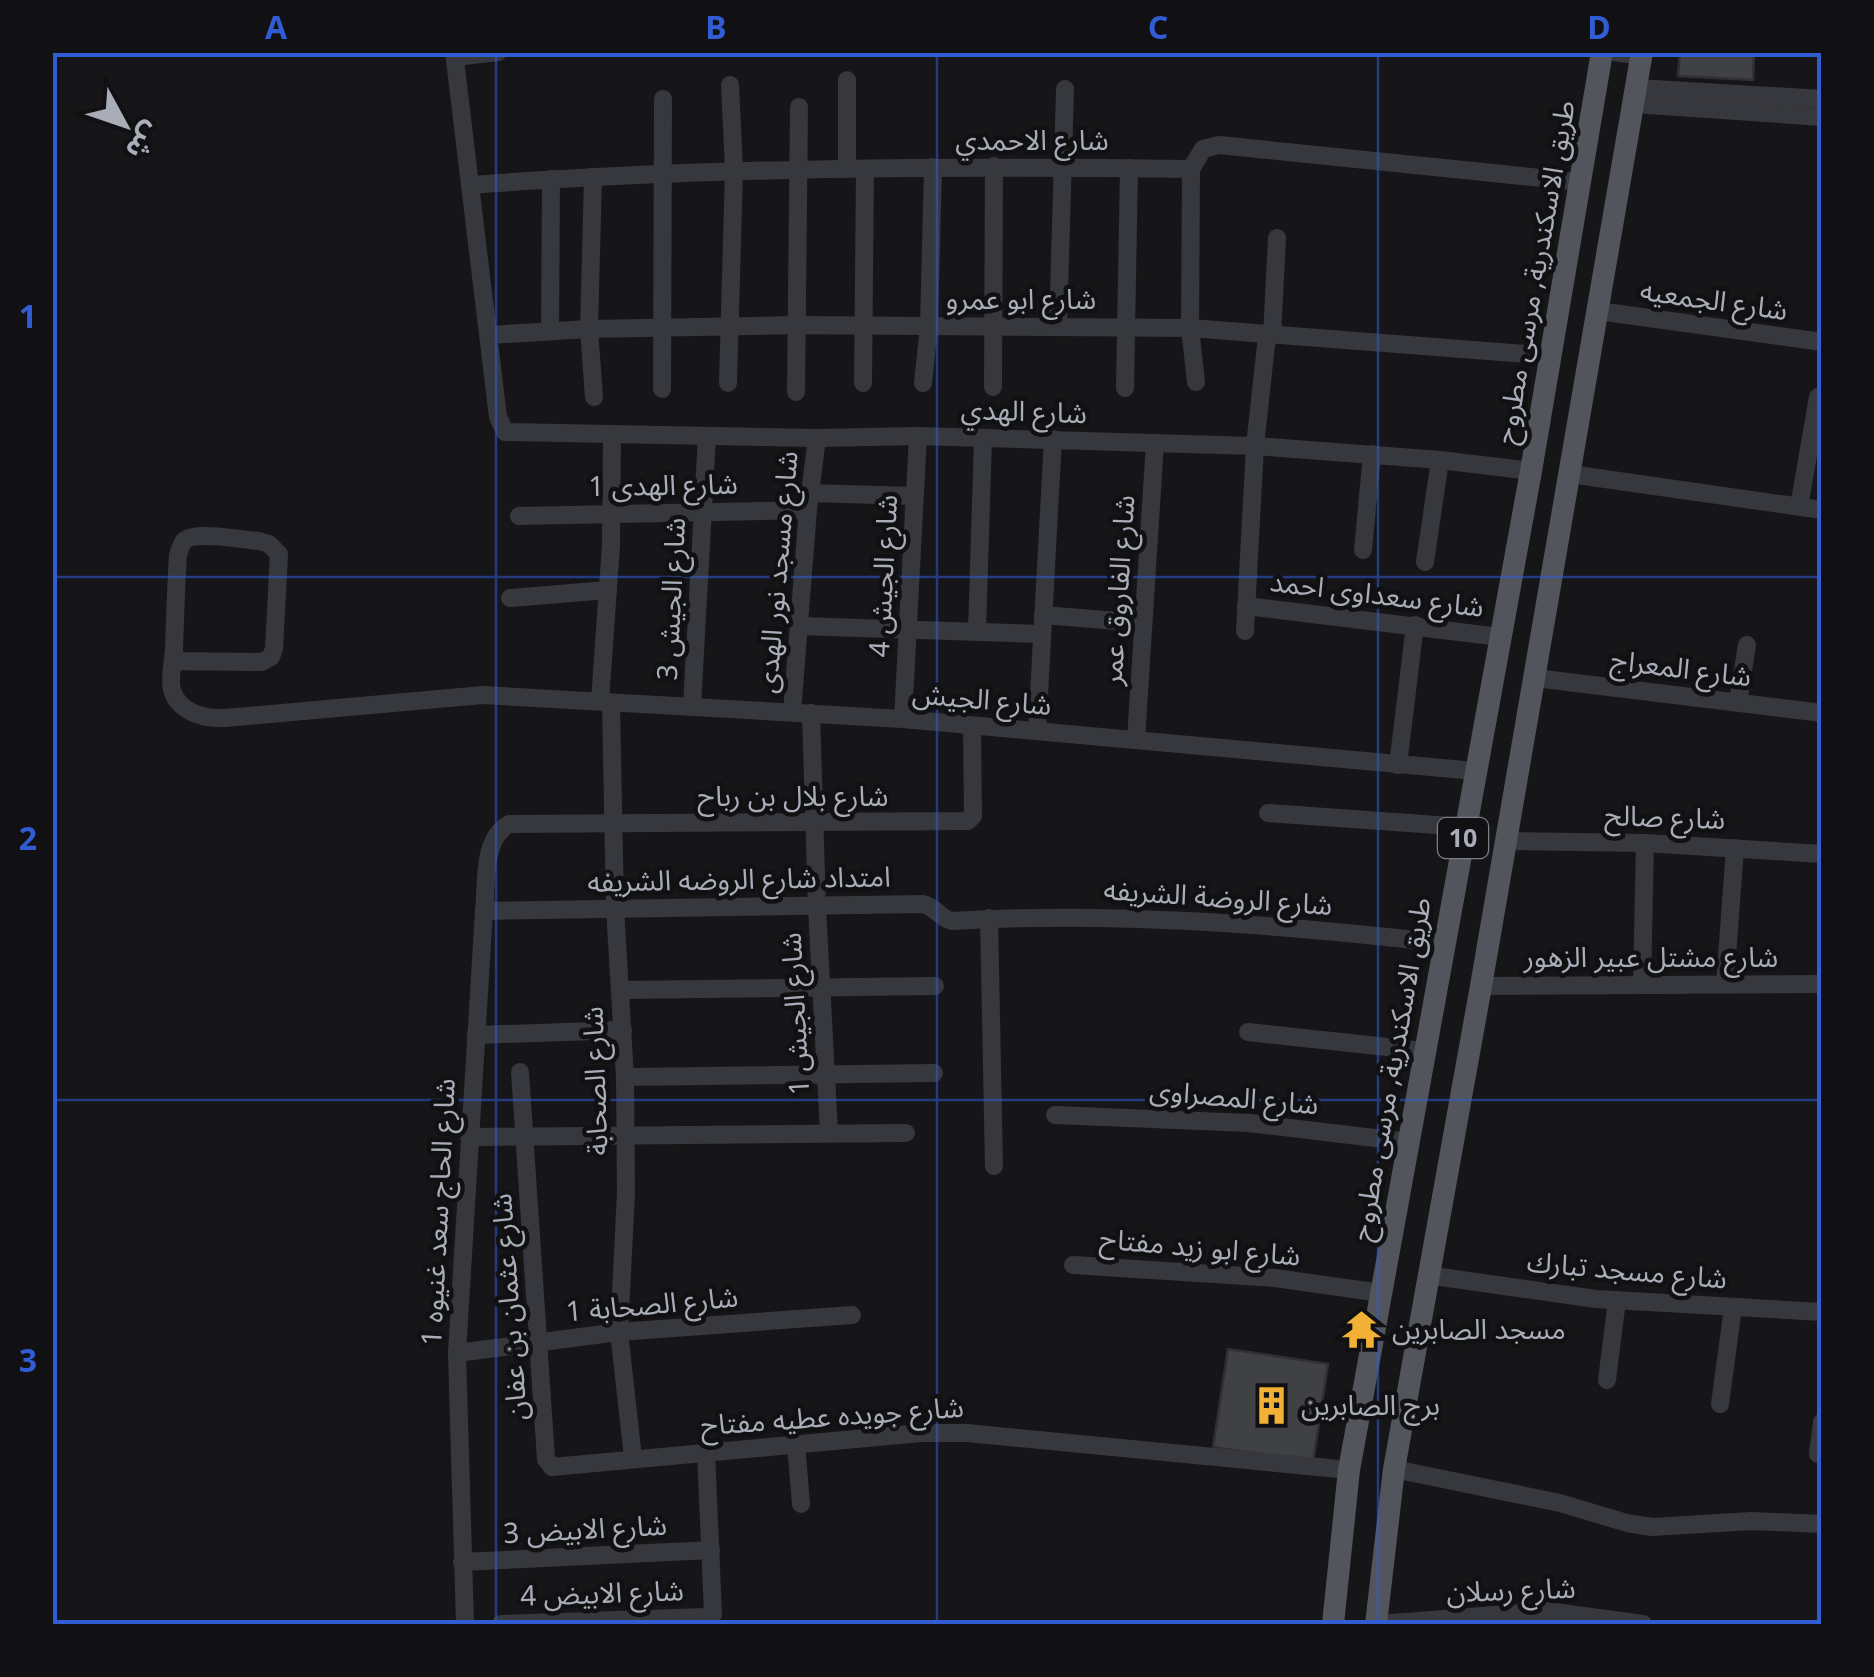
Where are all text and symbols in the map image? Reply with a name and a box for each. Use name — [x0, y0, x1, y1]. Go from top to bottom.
text: A — [265, 5, 288, 48]
text: B — [705, 5, 727, 48]
text: C — [1148, 5, 1168, 48]
text: D — [1587, 5, 1611, 48]
north arrow — [75, 75, 175, 175]
street label: طريق الاسكندرية, مرسى مطروح — [1485, 97, 1586, 447]
text: ش — [118, 115, 172, 169]
street label: شارع الاحمدي — [955, 120, 1109, 161]
street label: شارع الجمعيه — [1638, 270, 1790, 331]
street label: شارع ابو عمرو — [946, 279, 1096, 320]
text: 1 — [19, 294, 37, 337]
street label: شارع الهدي — [960, 389, 1088, 435]
street label: شارع مسجد نور الهدى — [746, 449, 809, 695]
street label: شارع الهدى 1 — [588, 464, 738, 507]
street label: شارع الفاروق عمر — [1091, 493, 1146, 688]
street label: شارع الجيش 4 — [859, 494, 908, 658]
street label: شارع الجيش 3 — [647, 517, 696, 681]
street label: شارع سعداوى احمد — [1268, 561, 1486, 628]
street label: شارع المعراج — [1608, 640, 1754, 697]
street label: شارع الجيش — [911, 673, 1053, 726]
street label: شارع بلال بن رباح — [697, 776, 889, 817]
street label: شارع صالح — [1604, 795, 1726, 840]
text: 2 — [19, 816, 37, 859]
road number: 10 — [1438, 818, 1488, 858]
street label: امتداد شارع الروضه الشريفه — [587, 856, 891, 903]
street label: شارع الروضة الشريفه — [1102, 869, 1334, 926]
street label: طريق الاسكندرية, مرسى مطروح — [1341, 894, 1442, 1244]
street label: شارع الجيش 1 — [771, 932, 820, 1096]
street label: شارع مشتل عبير الزهور — [1523, 937, 1778, 978]
street label: شارع الصحابة — [572, 1006, 619, 1156]
street label: شارع المصراوى — [1148, 1070, 1320, 1125]
street label: شارع الحاج سعد غنيوه 1 — [411, 1077, 466, 1347]
street label: شارع عثمان بن عفان — [481, 1192, 538, 1422]
street label: شارع ابو زيد مفتاح — [1098, 1218, 1302, 1277]
street label: شارع مسجد تبارك — [1525, 1241, 1729, 1300]
street label: شارع الصحابة 1 — [564, 1277, 740, 1332]
temple icon: مسجد الصابرين — [1341, 1308, 1383, 1350]
place label: مسجد الصابرين — [1392, 1309, 1566, 1347]
text: 3 — [19, 1338, 37, 1381]
building icon: برج الصابرين — [1250, 1384, 1292, 1426]
place label: برج الصابرين — [1301, 1385, 1440, 1426]
street label: شارع جويده عطيه مفتاح — [699, 1387, 965, 1446]
street label: شارع الابيض 3 — [502, 1505, 668, 1554]
street label: شارع رسلان — [1446, 1568, 1576, 1613]
street label: شارع الابيض 4 — [519, 1570, 685, 1617]

